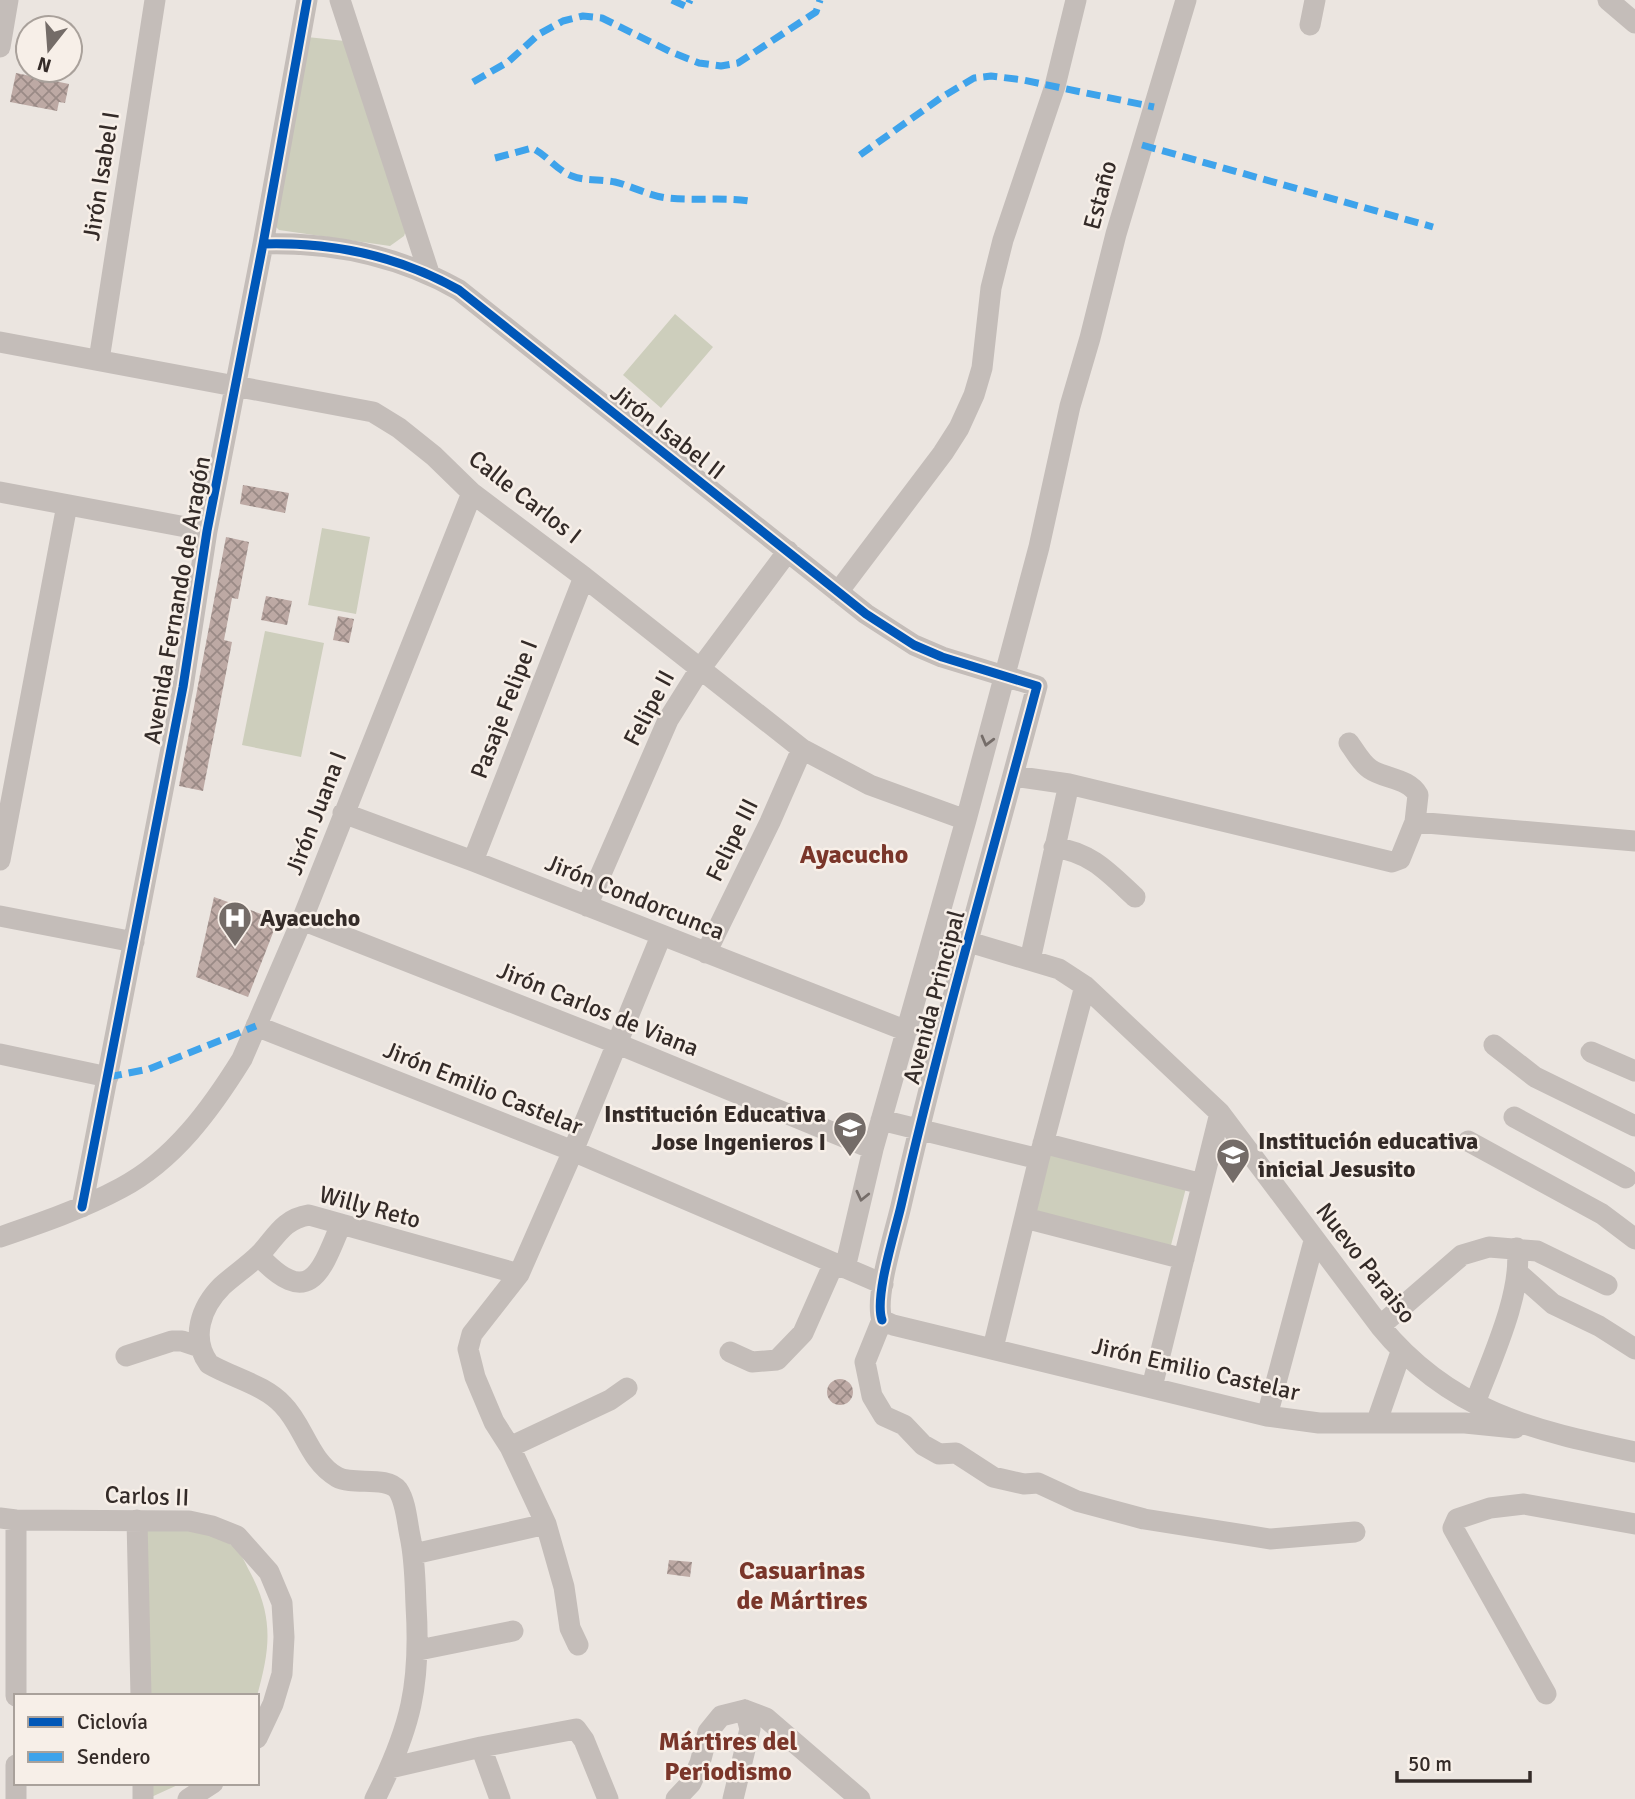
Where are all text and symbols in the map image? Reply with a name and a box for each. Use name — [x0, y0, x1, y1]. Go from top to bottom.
north arrow — [14, 14, 84, 84]
text: N — [34, 51, 54, 78]
street label: Jirón Isabel I — [76, 109, 126, 243]
street label: Estaño — [1076, 157, 1124, 233]
street label: Jirón Isabel II — [605, 378, 731, 486]
street label: Calle Carlos I — [463, 444, 587, 550]
street label: Avenida Fernando de Aragón — [137, 454, 217, 746]
street label: Pasaje Felipe I — [464, 635, 544, 783]
street label: Felipe II — [617, 665, 681, 751]
one-way arrow — [980, 735, 995, 747]
street label: Jirón Juana I — [279, 747, 353, 879]
street label: Felipe III — [699, 794, 765, 886]
district label: Ayacucho — [800, 839, 908, 871]
street label: Jirón Condorcunca — [541, 847, 729, 947]
hospital icon: Ayacucho — [216, 899, 254, 948]
place label: Ayacucho — [260, 903, 360, 933]
street label: Avenida Principal — [896, 907, 972, 1087]
street label: Jirón Carlos de Viana — [493, 955, 703, 1063]
street label: Jirón Emilio Castelar — [379, 1034, 587, 1142]
place label: Institución Educativa Jose Ingenieros I — [604, 1099, 826, 1157]
school or university icon: Institución Educativa Jose Ingenieros I — [831, 1109, 869, 1158]
place label: Institución educativa inicial Jesusito — [1258, 1126, 1478, 1184]
school or university icon: Institución educativa inicial Jesusito — [1214, 1136, 1252, 1185]
street label: Willy Reto — [316, 1179, 424, 1235]
one-way arrow — [856, 1190, 870, 1202]
street label: Nuevo Paraiso — [1310, 1197, 1422, 1329]
street label: Jirón Emilio Castelar — [1089, 1331, 1303, 1408]
street label: Carlos II — [104, 1480, 190, 1512]
district label: Casuarinas de Mártires — [737, 1555, 867, 1617]
legend — [14, 1694, 259, 1785]
text: Ciclovía — [77, 1709, 148, 1735]
district label: Mártires del Periodismo — [659, 1726, 797, 1788]
scale bar — [1397, 1740, 1530, 1784]
text: Sendero — [77, 1744, 151, 1770]
text: 50 m — [1408, 1751, 1452, 1777]

